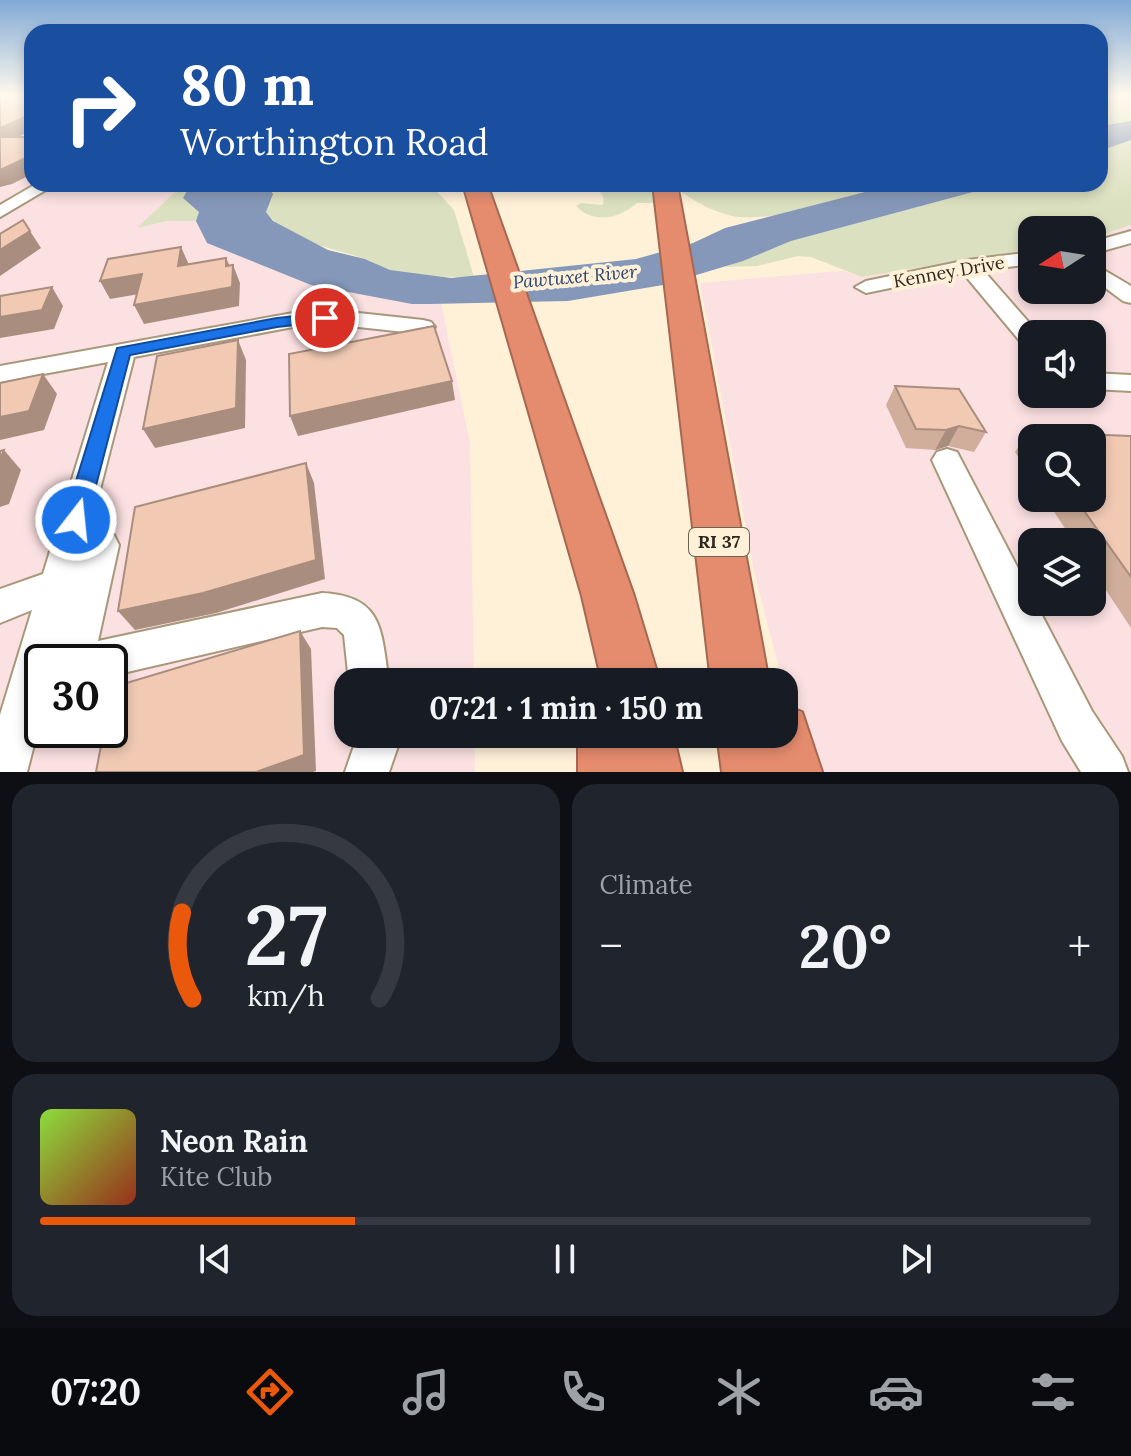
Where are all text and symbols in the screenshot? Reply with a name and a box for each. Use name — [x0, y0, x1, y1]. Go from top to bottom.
text: 80 m — [180, 49, 314, 120]
icon: right — [48, 56, 152, 160]
text: Worthington Road — [180, 119, 489, 165]
north arrow — [1018, 216, 1106, 304]
map controls — [1018, 216, 1106, 616]
street label: Kenney Drive — [891, 250, 1007, 293]
water label: Pawtuxet River — [512, 260, 639, 293]
pin — [291, 284, 359, 352]
icon: arrive — [303, 296, 347, 340]
button: sound — [1018, 320, 1106, 408]
button: search — [1018, 424, 1106, 512]
position arrow — [34, 478, 118, 562]
road number: RI 37 — [689, 528, 749, 556]
button: layers — [1018, 528, 1106, 616]
speed limit sign: 30 — [24, 644, 128, 748]
text: 07:21 · 1 min · 150 m — [429, 689, 703, 727]
text: Climate — [600, 868, 693, 901]
text: 27 — [244, 881, 327, 988]
text: 20° — [799, 908, 892, 984]
text: − — [600, 918, 623, 974]
text: + — [1068, 918, 1091, 974]
text: km/h — [247, 977, 324, 1014]
text: Neon Rain — [160, 1122, 308, 1160]
text: Kite Club — [160, 1160, 272, 1193]
icon: previous — [193, 1237, 237, 1281]
icon: pause — [543, 1237, 587, 1281]
icon: next — [894, 1237, 938, 1281]
icon: directions — [242, 1364, 298, 1420]
icon: music — [398, 1364, 454, 1420]
icon: phone — [555, 1364, 611, 1420]
icon: climate — [711, 1364, 767, 1420]
icon: car — [868, 1364, 924, 1420]
icon: filters — [1025, 1364, 1081, 1420]
text: 07:20 — [50, 1369, 141, 1415]

